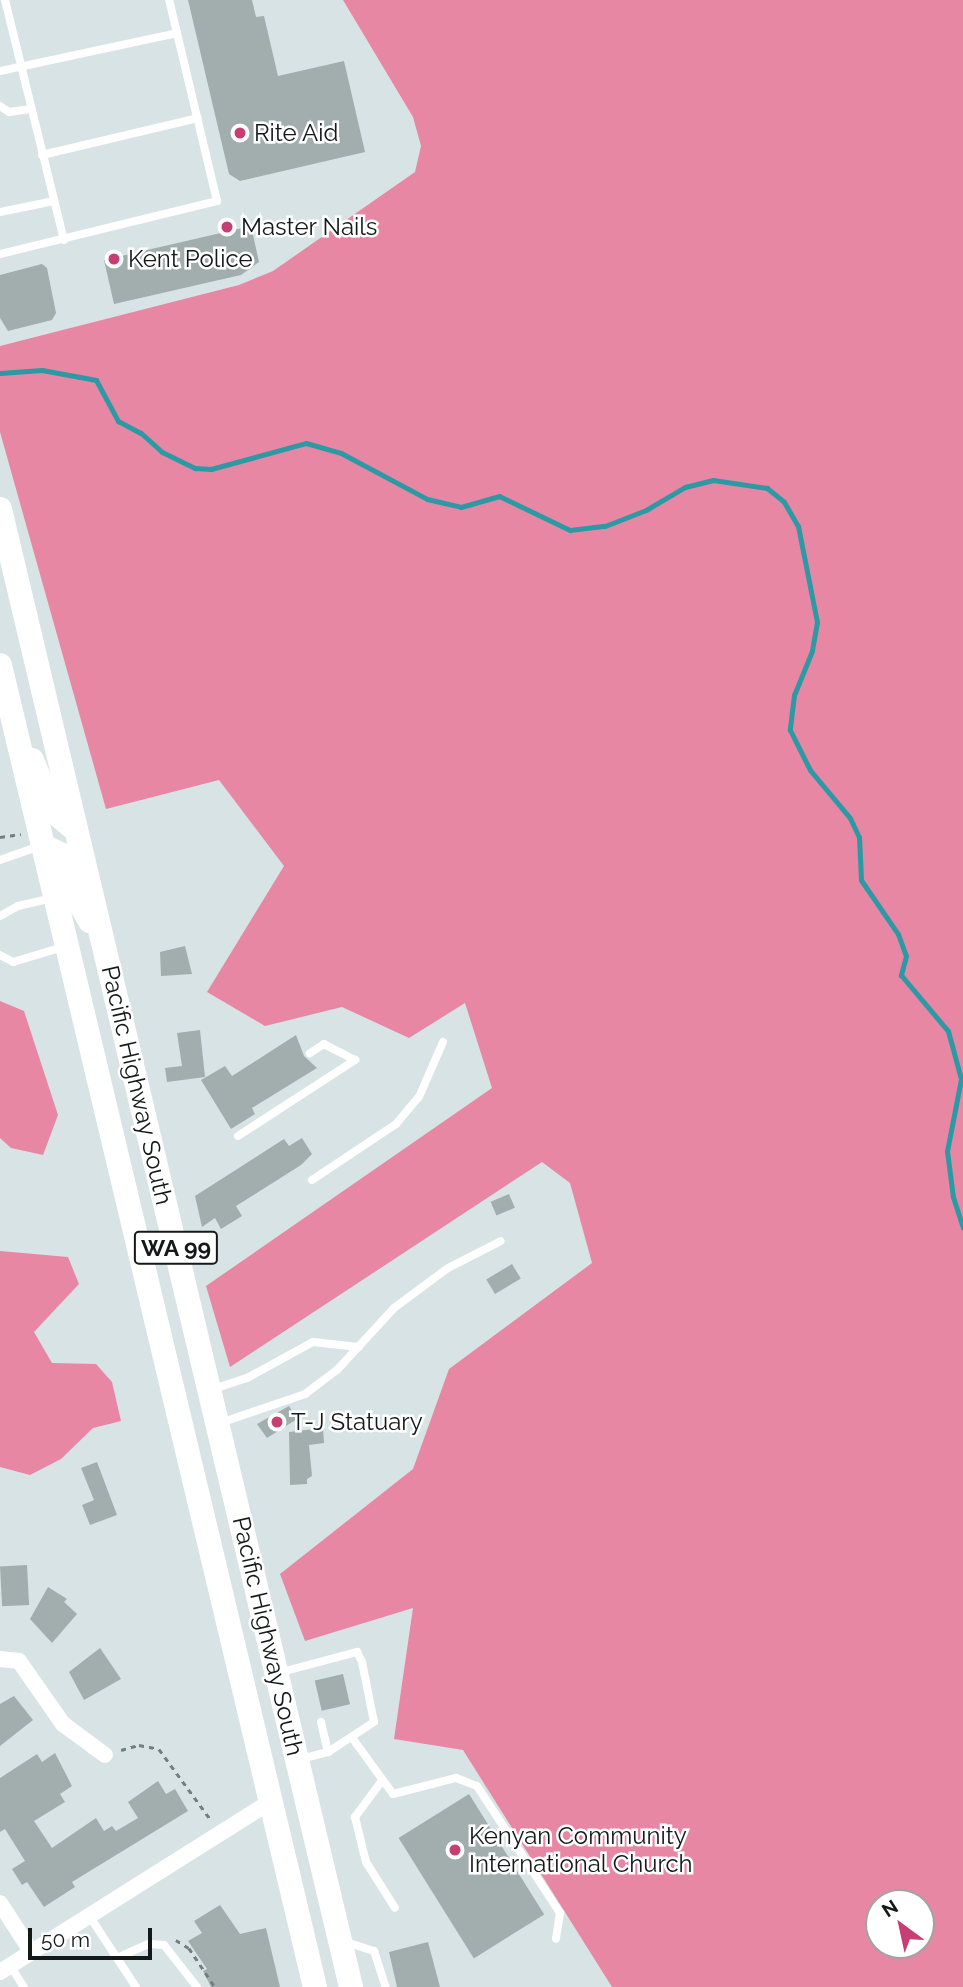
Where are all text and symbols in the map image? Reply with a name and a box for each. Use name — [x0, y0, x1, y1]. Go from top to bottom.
place label: Rite Aid — [254, 119, 339, 147]
marker: Rite Aid — [232, 125, 248, 141]
place label: Master Nails — [241, 213, 378, 241]
marker: Master Nails — [219, 219, 235, 235]
place label: Kent Police — [128, 245, 253, 273]
marker: Kent Police — [106, 251, 122, 267]
street label: Pacific Highway South — [95, 962, 179, 1208]
road number: WA 99 — [132, 1228, 220, 1268]
place label: T-J Statuary — [291, 1408, 423, 1436]
marker: T-J Statuary — [269, 1414, 285, 1430]
street label: Pacific Highway South — [226, 1513, 310, 1759]
place label: Kenyan Community International Church — [469, 1822, 693, 1878]
marker: Kenyan Community International Church — [447, 1842, 463, 1858]
north arrow — [865, 1889, 935, 1959]
text: N — [878, 1895, 902, 1921]
scale bar — [32, 1913, 156, 1957]
text: 50 m — [41, 1927, 90, 1952]

